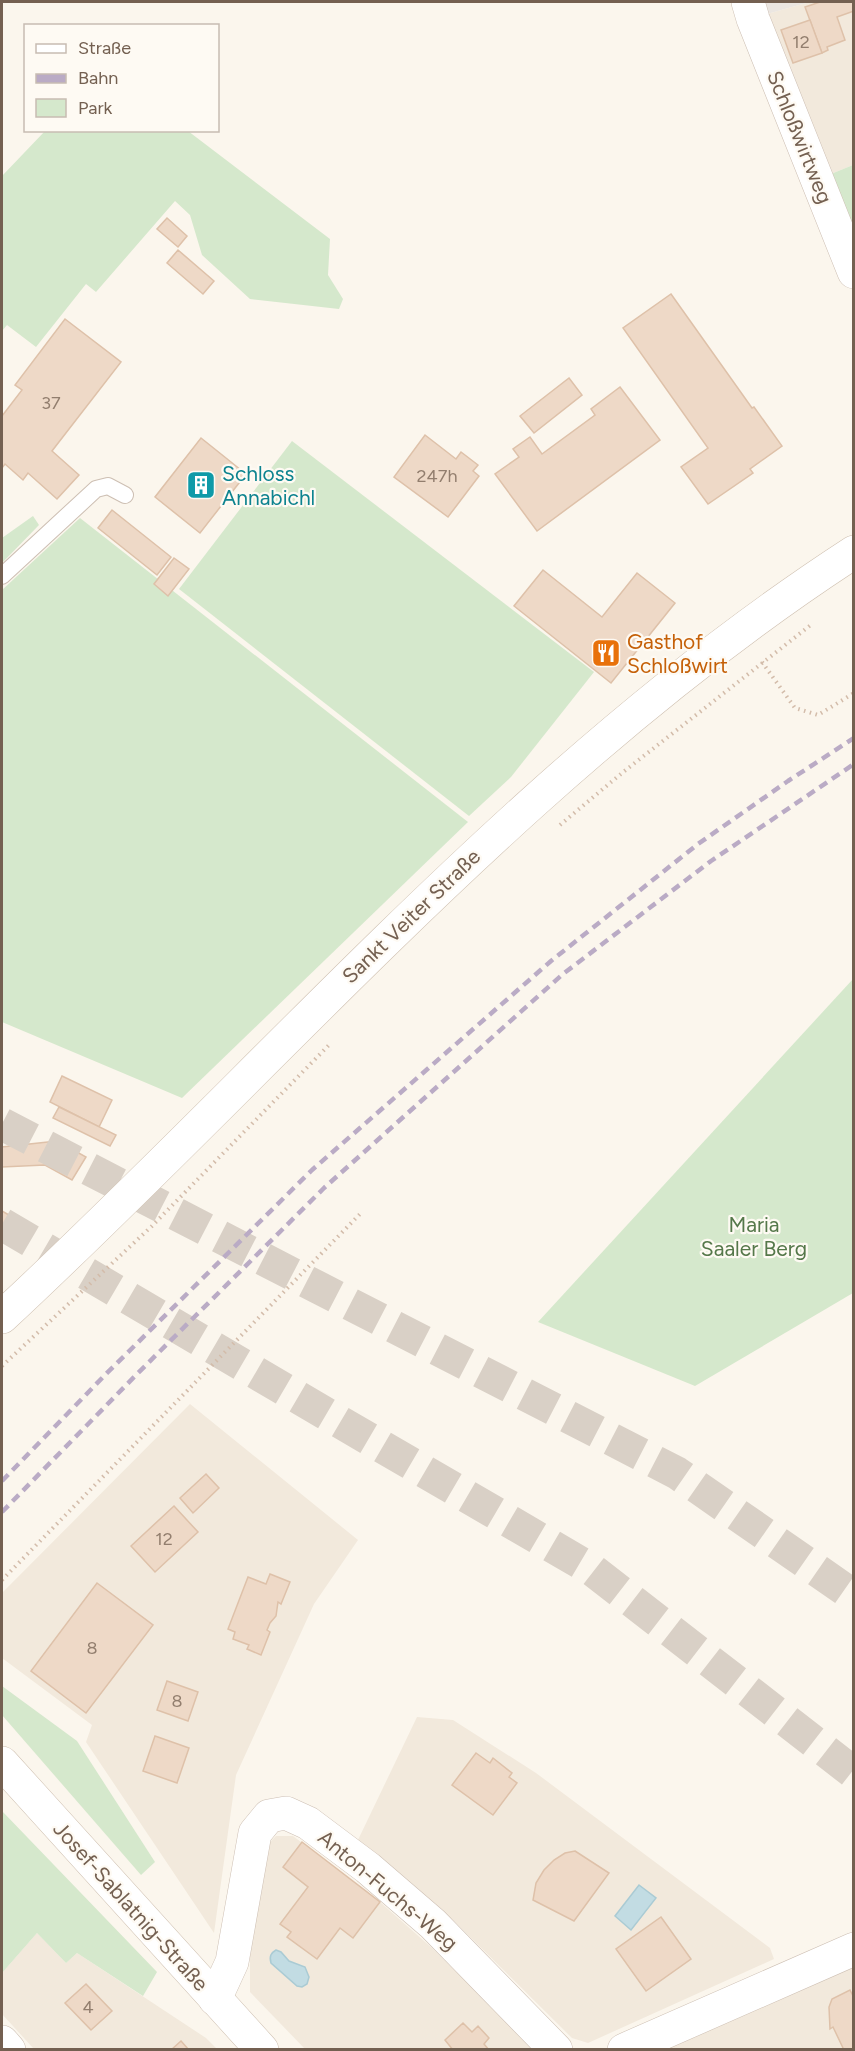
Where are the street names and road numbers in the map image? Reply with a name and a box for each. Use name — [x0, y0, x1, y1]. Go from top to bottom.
street label: Schloßwirtweg — [762, 67, 838, 207]
street label: Sankt Veiter Straße — [337, 844, 485, 988]
street label: Josef-Sablatnig-Straße — [48, 1816, 214, 1996]
street label: Anton-Fuchs-Weg — [313, 1824, 463, 1956]

